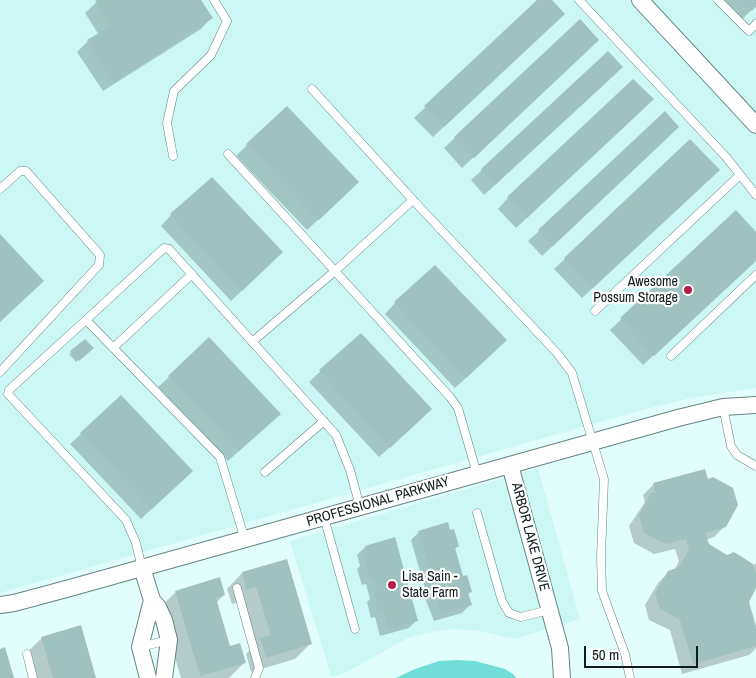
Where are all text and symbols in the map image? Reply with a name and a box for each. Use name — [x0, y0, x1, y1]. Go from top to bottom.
place label: Awesome Possum Storage — [593, 274, 678, 306]
marker: Awesome Possum Storage — [682, 284, 694, 296]
street label: PROFESSIONAL PARKWAY — [305, 474, 451, 530]
street label: ARBOR LAKE DRIVE — [507, 481, 553, 593]
place label: Lisa Sain - State Farm — [402, 569, 458, 602]
marker: Lisa Sain - State Farm — [386, 579, 398, 591]
scale bar — [586, 636, 700, 668]
text: 50 m — [592, 644, 619, 665]

